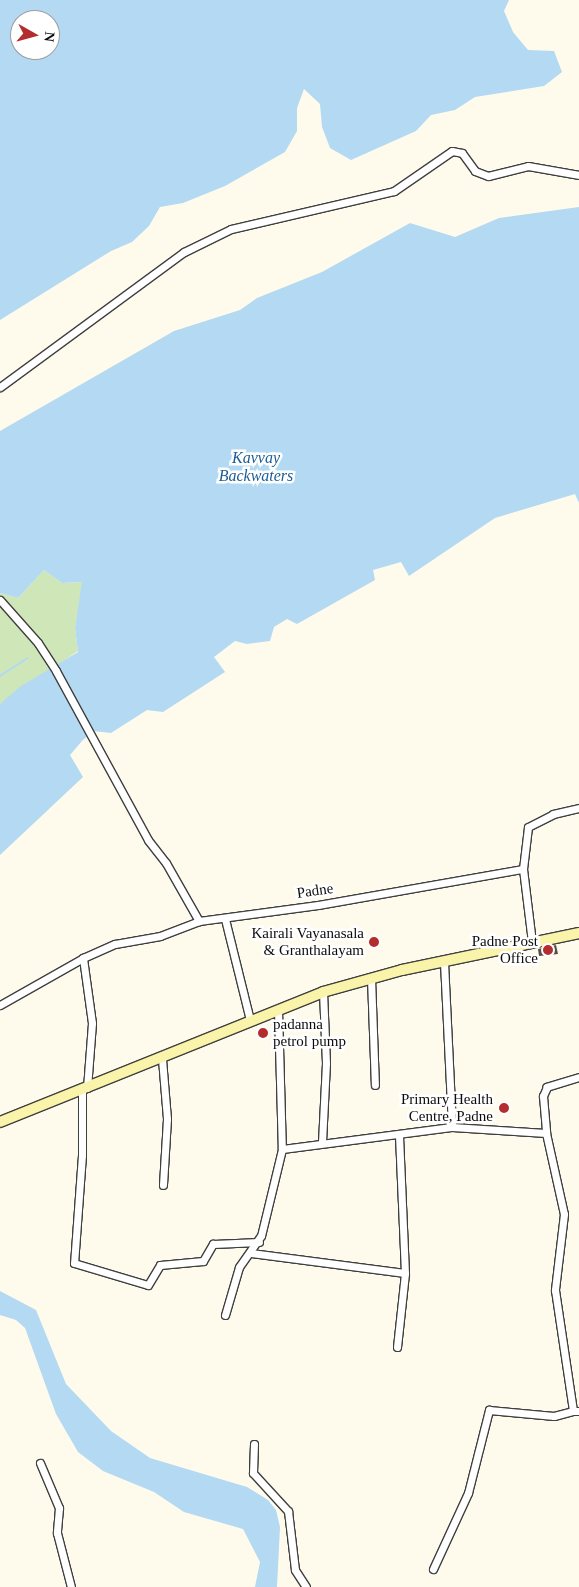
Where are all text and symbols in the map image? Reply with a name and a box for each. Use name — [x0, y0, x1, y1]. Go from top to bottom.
north arrow — [10, 10, 60, 60]
text: N — [41, 31, 57, 43]
water label: Kavvay Backwaters — [219, 448, 293, 486]
street label: Padne — [296, 880, 334, 902]
place label: Kairali Vayanasala & Granthalayam — [251, 924, 364, 959]
place label: Padne Post Office — [472, 932, 538, 967]
marker: Kairali Vayanasala & Granthalayam — [368, 936, 380, 948]
marker: Padne Post Office — [542, 944, 554, 956]
place label: padanna petrol pump — [273, 1015, 346, 1050]
marker: padanna petrol pump — [257, 1027, 269, 1039]
place label: Primary Health Centre, Padne — [401, 1090, 493, 1125]
marker: Primary Health Centre, Padne — [497, 1101, 511, 1115]

